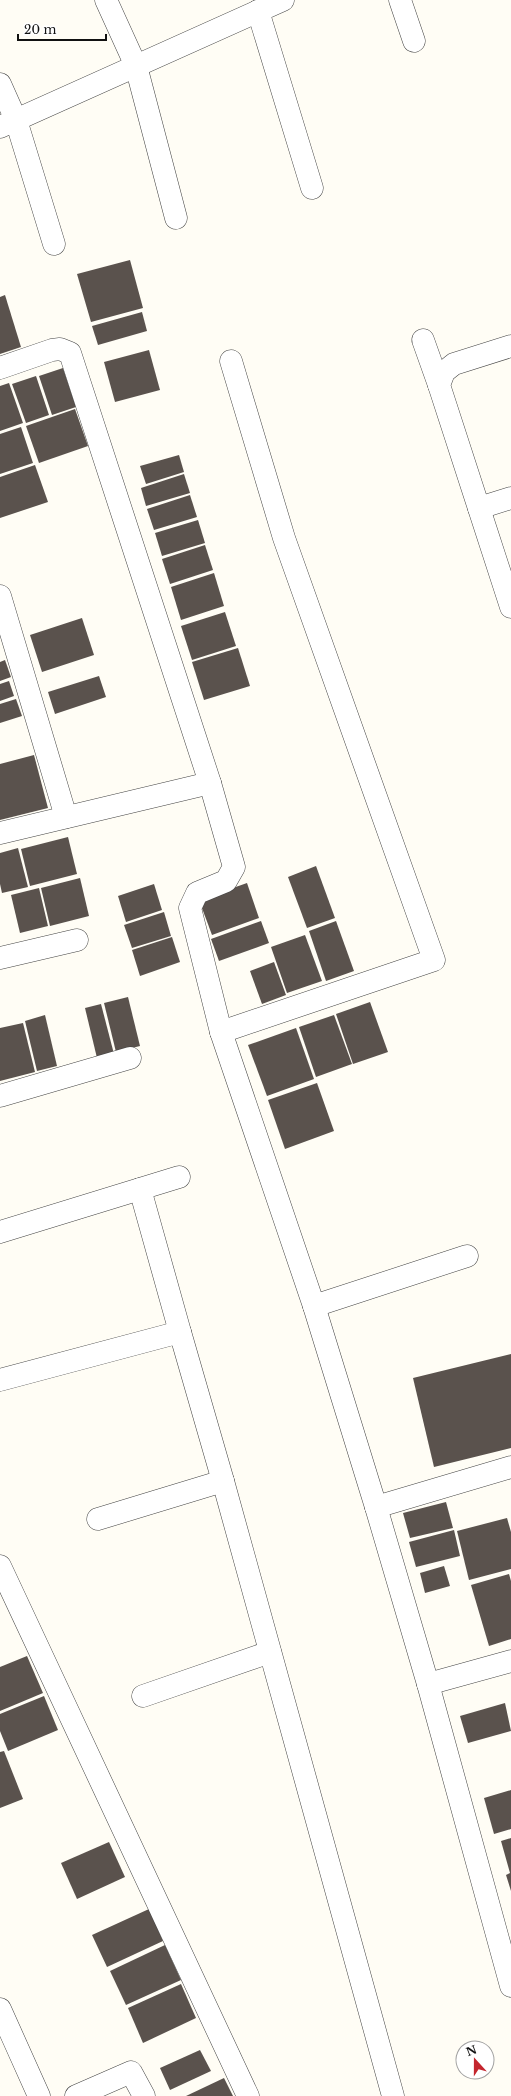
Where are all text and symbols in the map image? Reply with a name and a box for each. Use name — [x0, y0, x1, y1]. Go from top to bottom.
scale bar — [18, 16, 106, 42]
text: 20 m — [24, 22, 56, 37]
north arrow — [455, 2040, 495, 2080]
text: N — [464, 2042, 479, 2059]

